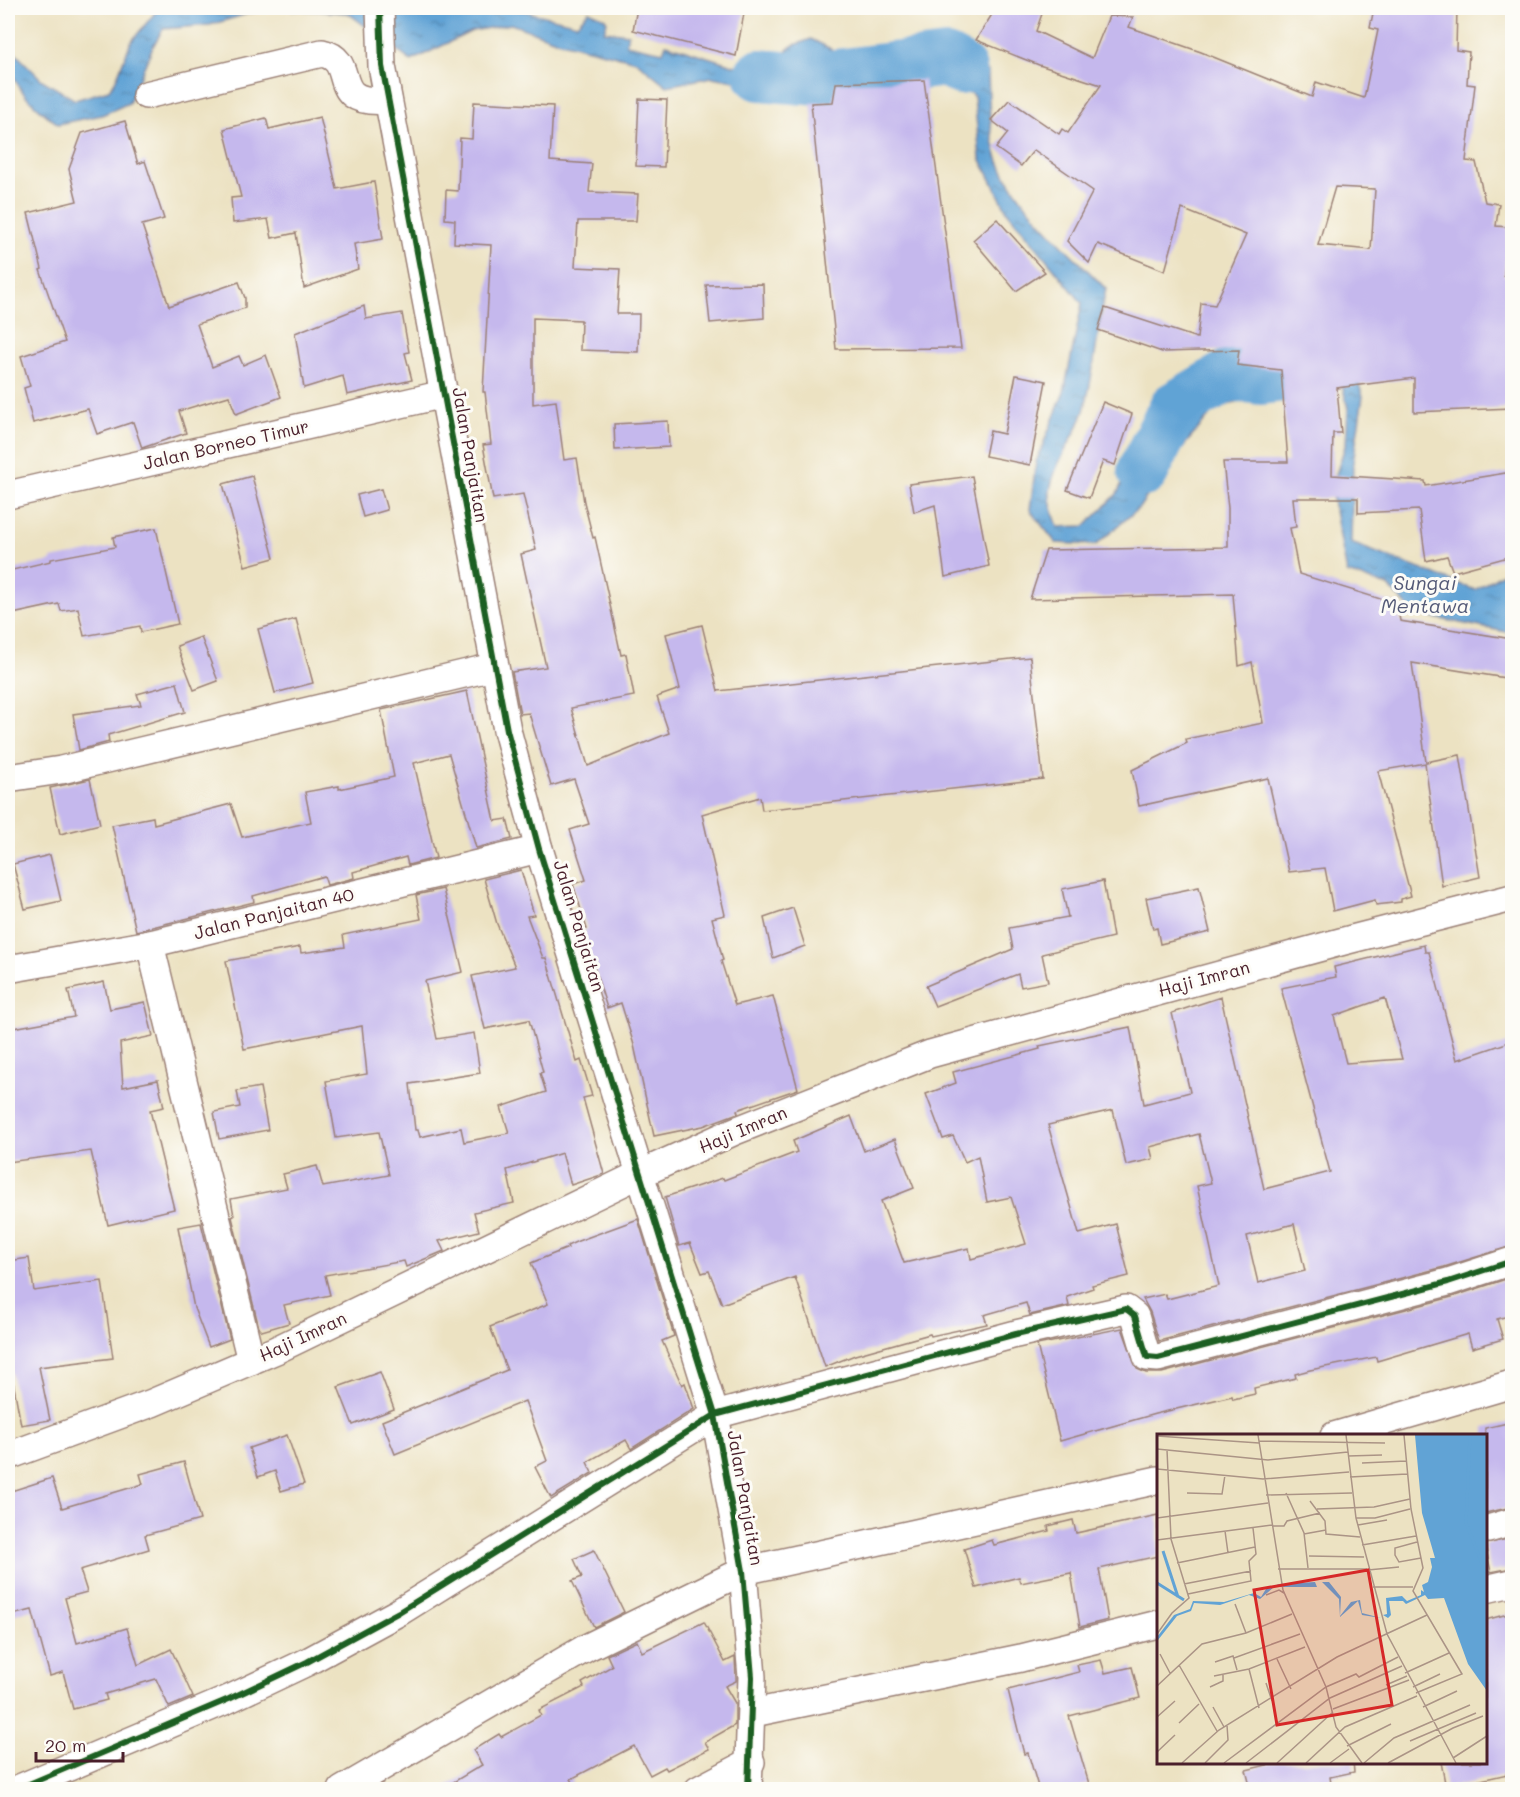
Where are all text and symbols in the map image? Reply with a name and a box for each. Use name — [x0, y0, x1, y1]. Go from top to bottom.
street label: Jalan Panjaitan — [447, 385, 495, 524]
street label: Jalan Borneo Timur — [140, 413, 311, 475]
water label: Sungai Mentawa — [1381, 569, 1469, 618]
street label: Jalan Panjaitan — [549, 857, 611, 995]
street label: Jalan Panjaitan 40 — [191, 882, 356, 945]
street label: Haji Imran — [1155, 954, 1252, 1002]
street label: Haji Imran — [695, 1100, 790, 1158]
street label: Haji Imran — [255, 1305, 350, 1367]
street label: Jalan Panjaitan — [722, 1428, 770, 1567]
inset map — [1157, 1434, 1487, 1764]
scale bar — [36, 1725, 123, 1763]
text: 20 m — [45, 1733, 86, 1757]

